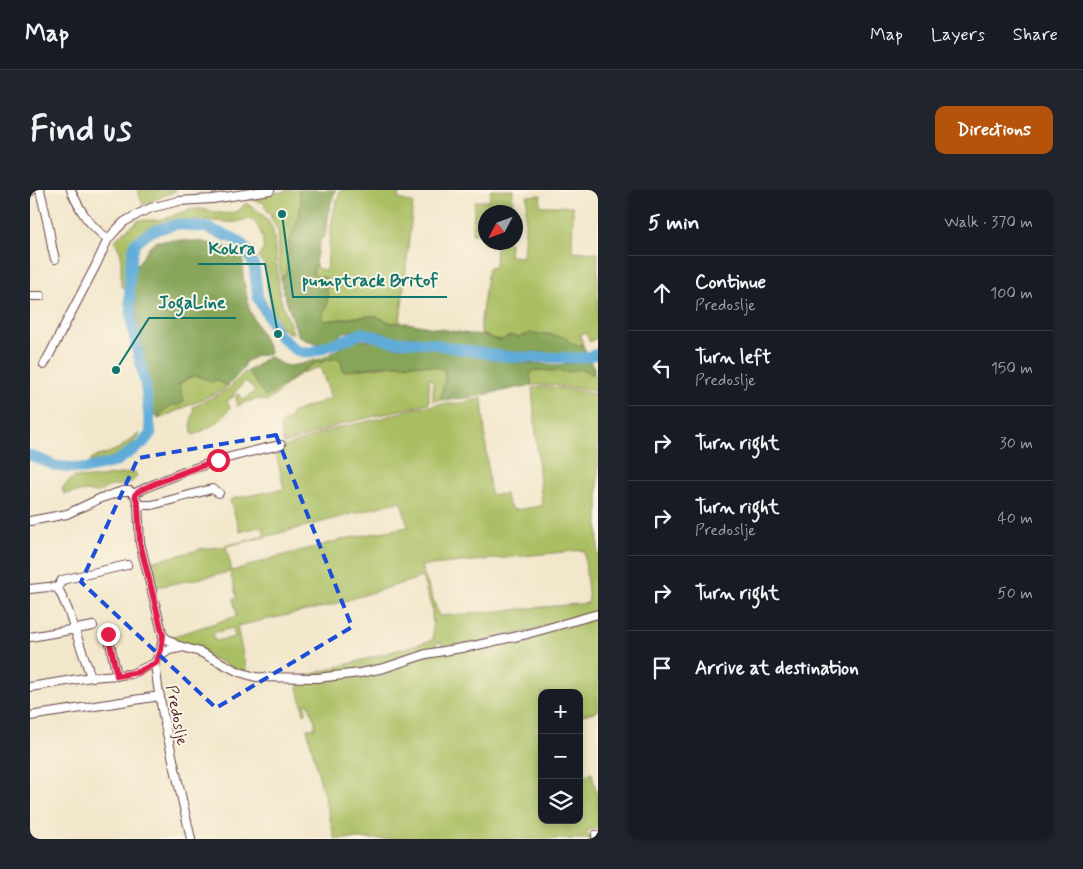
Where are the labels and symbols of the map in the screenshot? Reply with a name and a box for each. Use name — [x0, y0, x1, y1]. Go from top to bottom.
north arrow — [478, 205, 523, 250]
callout: Kokra — [198, 231, 265, 264]
text: Kokra — [208, 237, 256, 261]
callout: pumptrack Britof — [293, 264, 447, 297]
text: pumptrack Britof — [302, 269, 438, 293]
callout: JogaLine — [149, 285, 236, 318]
text: JogaLine — [158, 291, 226, 317]
route start — [207, 449, 230, 472]
route end — [97, 623, 120, 646]
street label: Predoslje — [160, 683, 193, 748]

